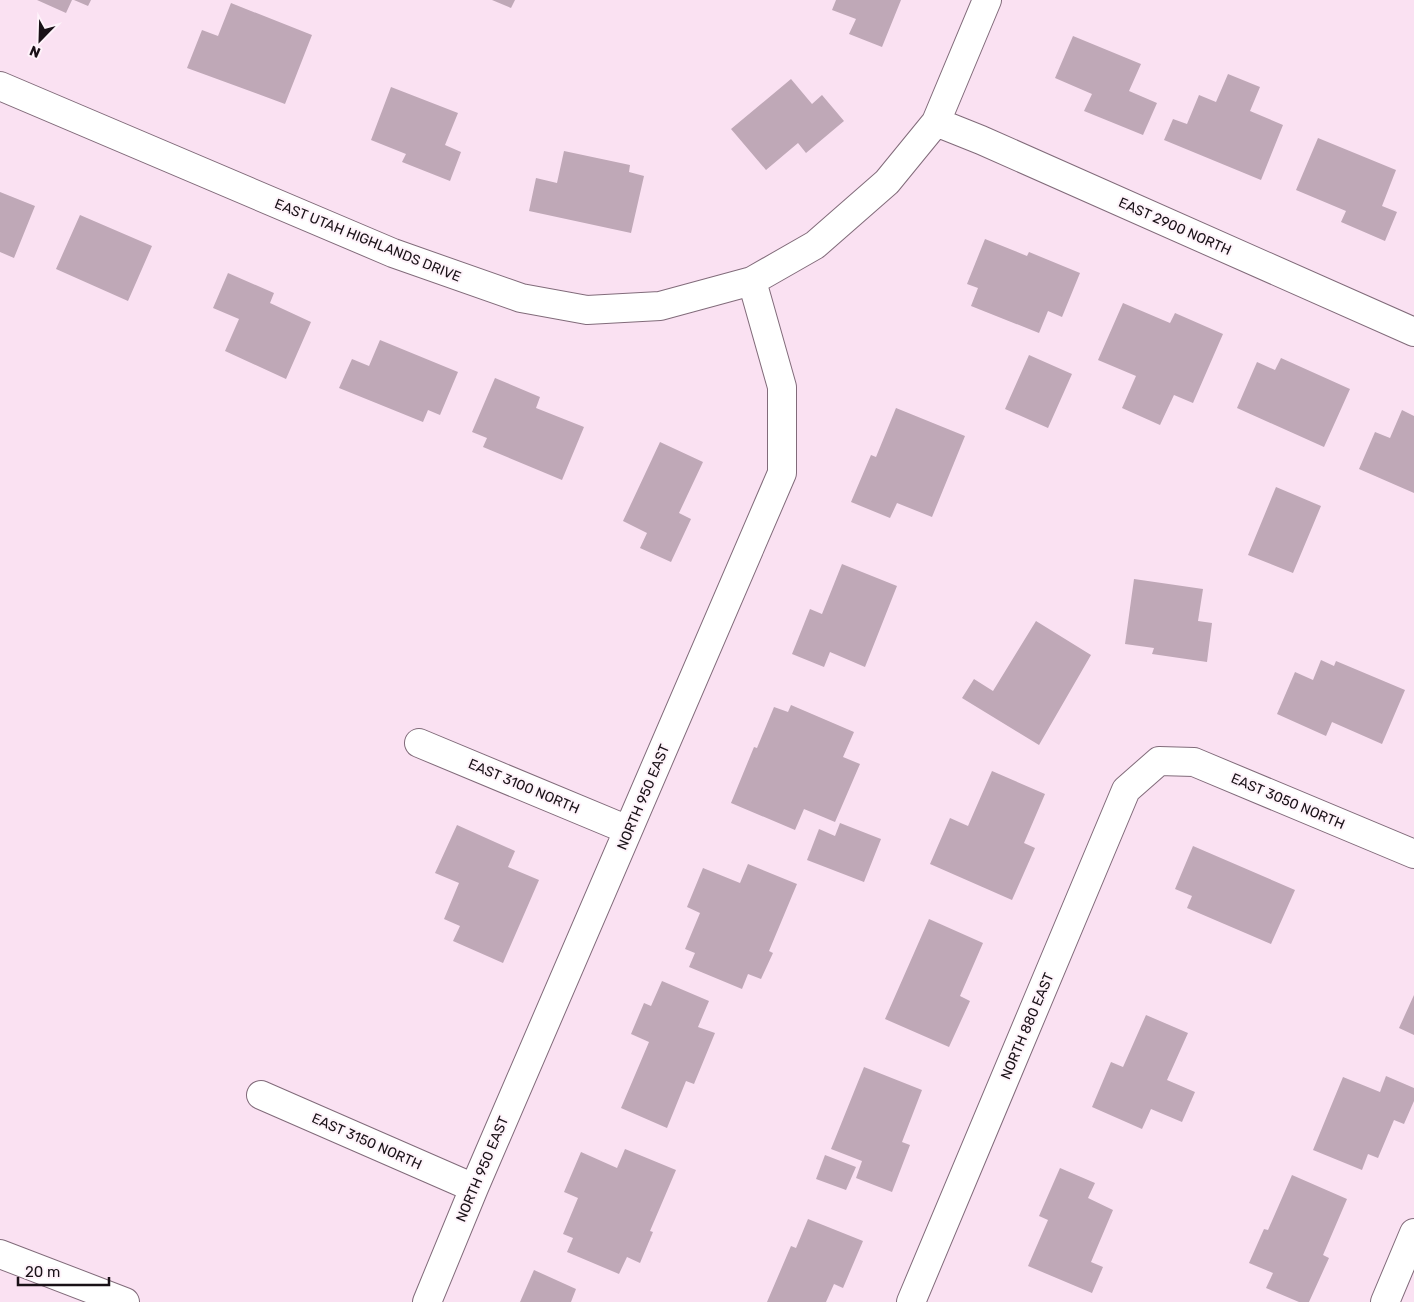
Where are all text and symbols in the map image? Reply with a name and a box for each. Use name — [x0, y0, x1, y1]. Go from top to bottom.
north arrow — [15, 15, 65, 65]
text: N — [27, 42, 43, 61]
street label: EAST 2900 NORTH — [1116, 194, 1234, 259]
street label: EAST UTAH HIGHLANDS DRIVE — [272, 195, 464, 286]
street label: NORTH 950 EAST — [614, 742, 673, 853]
street label: EAST 3100 NORTH — [466, 755, 582, 818]
street label: EAST 3050 NORTH — [1228, 770, 1347, 833]
street label: NORTH 880 EAST — [997, 970, 1058, 1082]
street label: EAST 3150 NORTH — [309, 1110, 424, 1173]
street label: NORTH 950 EAST — [453, 1114, 512, 1225]
scale bar — [18, 1254, 109, 1286]
text: 20 m — [25, 1263, 60, 1281]

